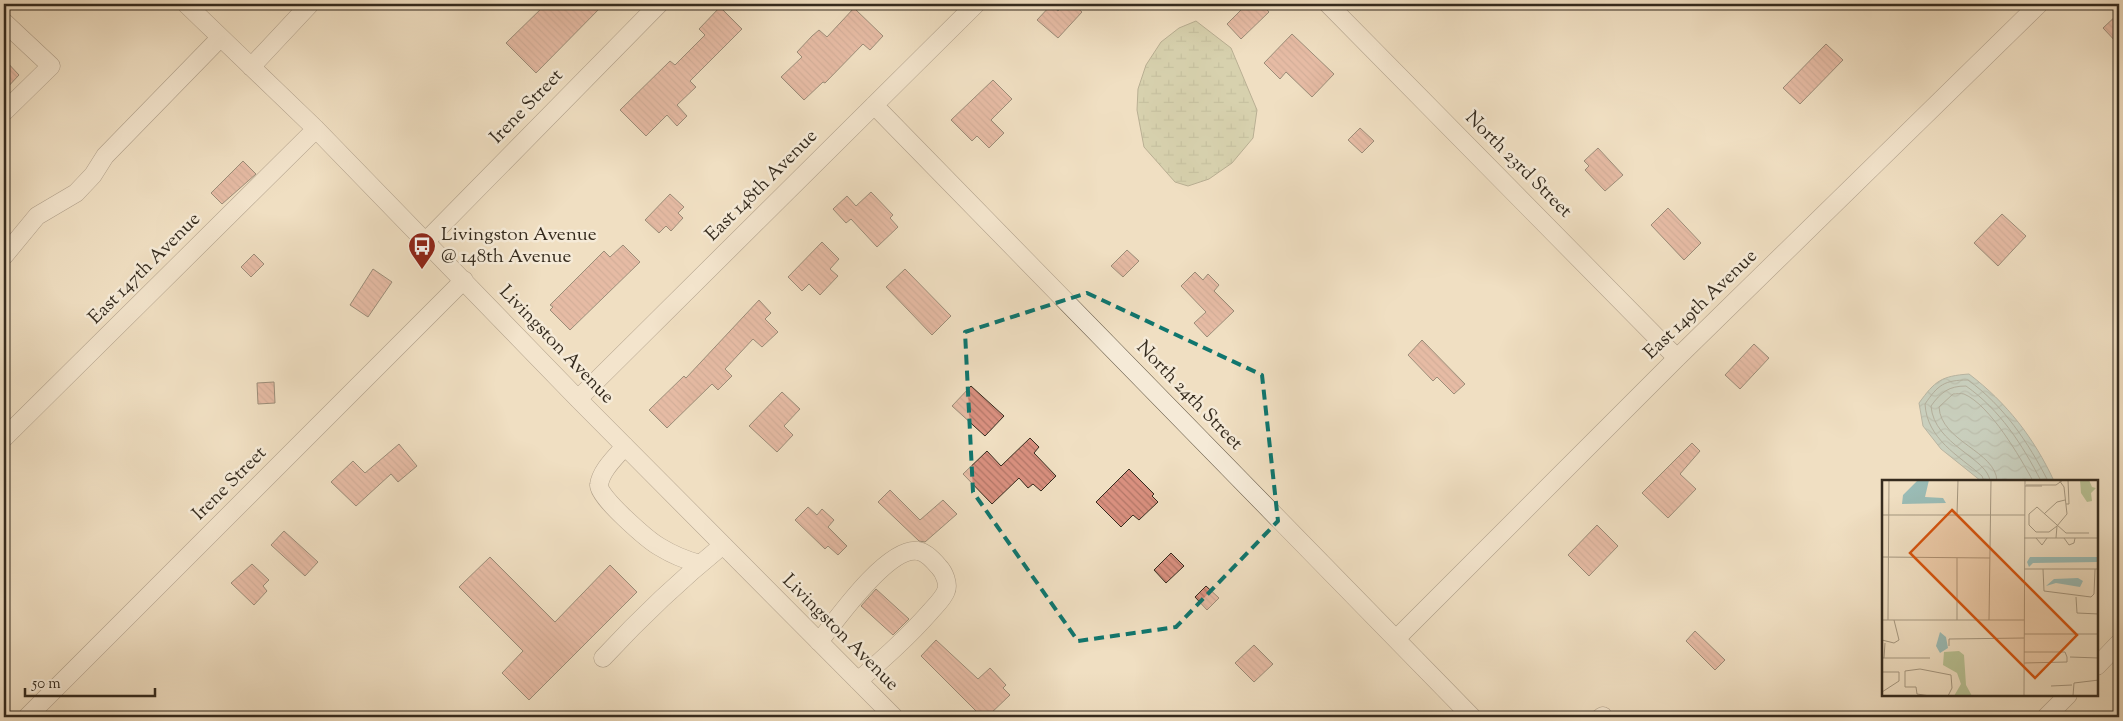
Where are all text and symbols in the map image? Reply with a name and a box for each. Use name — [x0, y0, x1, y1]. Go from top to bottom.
street label: Irene Street — [484, 63, 570, 151]
street label: North 23rd Street — [1458, 105, 1578, 225]
street label: East 148th Avenue — [700, 124, 824, 248]
street label: East 147th Avenue — [83, 207, 207, 331]
place label: Livingston Avenue @ 148th Avenue — [441, 222, 597, 271]
bus stop icon: Livingston Avenue @ 148th Avenue — [407, 231, 437, 270]
street label: East 149th Avenue — [1638, 244, 1764, 366]
street label: Livingston Avenue — [492, 280, 620, 410]
street label: North 24th Street — [1130, 335, 1249, 457]
street label: Irene Street — [187, 440, 274, 527]
inset map — [1882, 480, 2098, 696]
street label: Livingston Avenue — [775, 568, 905, 698]
scale bar — [25, 666, 155, 698]
text: 50 m — [31, 674, 61, 695]

